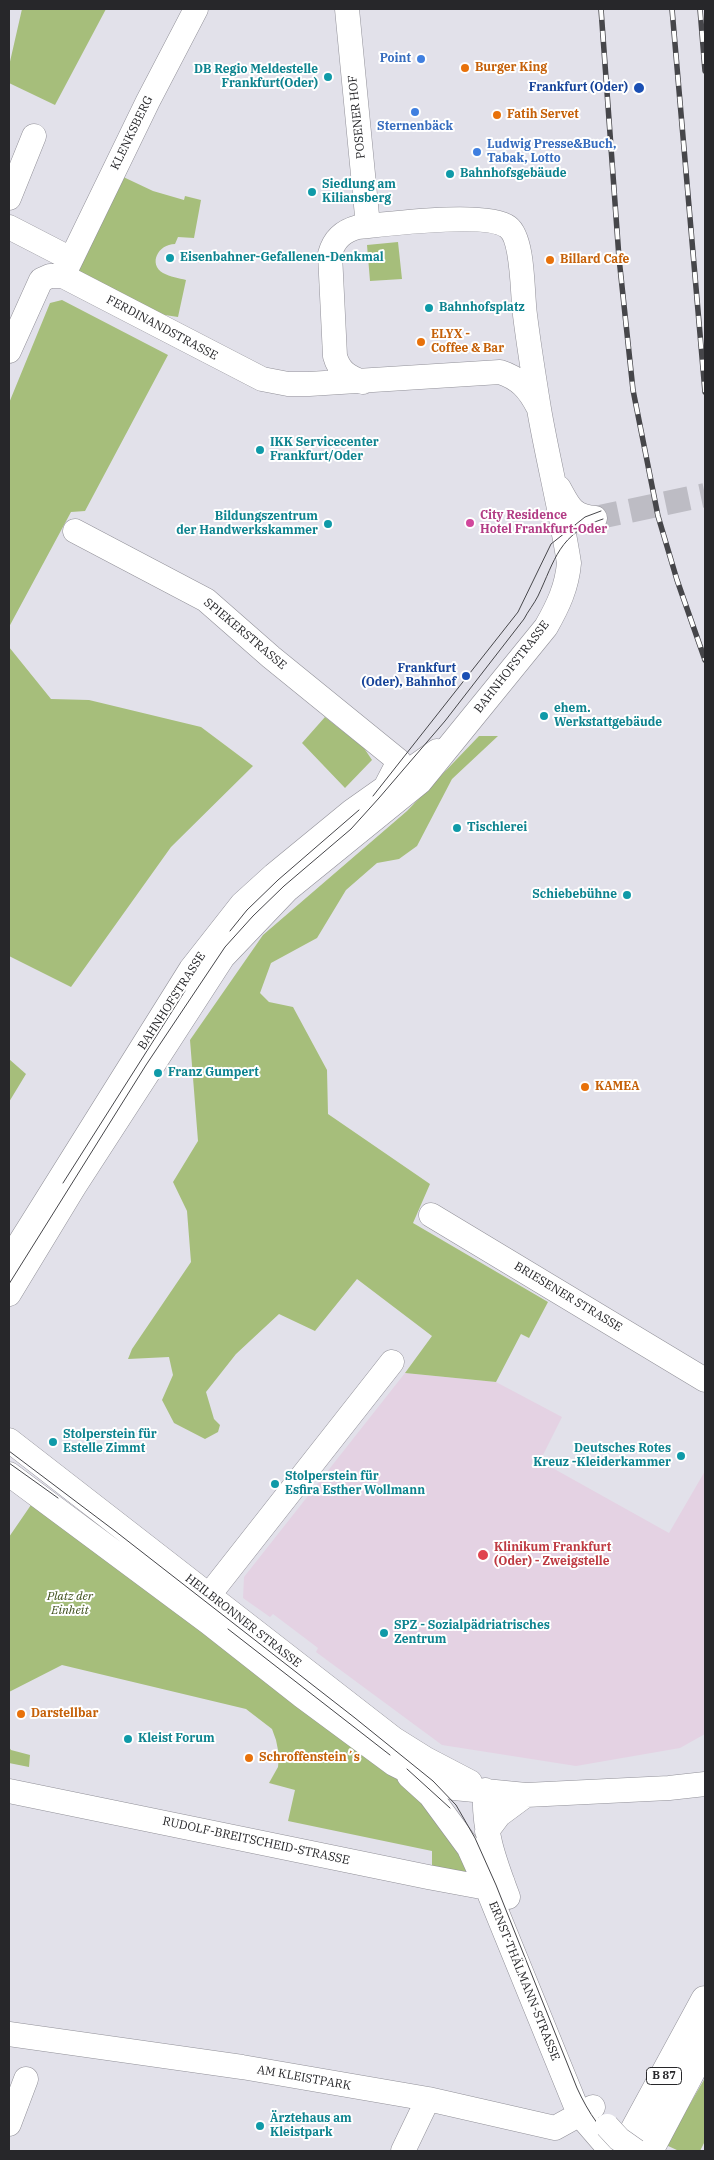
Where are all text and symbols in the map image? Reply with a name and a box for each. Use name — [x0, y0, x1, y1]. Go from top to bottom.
place label: Point — [380, 52, 411, 66]
marker: Point — [415, 53, 427, 65]
place label: Burger King — [475, 61, 547, 75]
marker: Burger King — [459, 62, 471, 74]
place label: DB Regio Meldestelle Frankfurt(Oder) — [194, 63, 318, 91]
marker: DB Regio Meldestelle Frankfurt(Oder) — [322, 71, 334, 83]
street label: POSENER HOF — [345, 74, 369, 160]
place label: Frankfurt (Oder) — [529, 81, 628, 95]
marker: Frankfurt (Oder) — [632, 81, 646, 95]
street label: KLENKSBERG — [108, 94, 156, 172]
marker: Sternenbäck — [409, 106, 421, 118]
place label: Fatih Servet — [507, 108, 579, 122]
marker: Fatih Servet — [491, 109, 503, 121]
place label: Sternenbäck — [377, 120, 453, 134]
place label: Ludwig Presse&Buch, Tabak, Lotto — [487, 138, 616, 166]
marker: Ludwig Presse&Buch, Tabak, Lotto — [471, 146, 483, 158]
place label: Bahnhofsgebäude — [460, 167, 567, 181]
marker: Bahnhofsgebäude — [444, 168, 456, 180]
place label: Siedlung am Kiliansberg — [322, 178, 396, 206]
marker: Siedlung am Kiliansberg — [306, 186, 318, 198]
place label: Eisenbahner-Gefallenen-Denkmal — [180, 251, 384, 265]
marker: Eisenbahner-Gefallenen-Denkmal — [164, 252, 176, 264]
place label: Billard Cafe — [560, 253, 629, 267]
marker: Billard Cafe — [544, 254, 556, 266]
street label: FERDINANDSTRASSE — [104, 293, 220, 363]
place label: Bahnhofsplatz — [439, 301, 525, 315]
marker: Bahnhofsplatz — [423, 302, 435, 314]
place label: ELYX - Coffee & Bar — [431, 328, 504, 356]
marker: ELYX - Coffee & Bar — [415, 336, 427, 348]
place label: IKK Servicecenter Frankfurt/Oder — [270, 436, 379, 464]
marker: IKK Servicecenter Frankfurt/Oder — [254, 444, 266, 456]
place label: City Residence Hotel Frankfurt-Oder — [480, 509, 607, 537]
place label: Bildungszentrum der Handwerkskammer — [176, 510, 318, 538]
marker: City Residence Hotel Frankfurt-Oder — [464, 517, 476, 529]
marker: Bildungszentrum der Handwerkskammer — [322, 518, 334, 530]
street label: SPIEKERSTRASSE — [201, 595, 289, 673]
street label: BAHNHOFSTRASSE — [471, 618, 553, 716]
place label: Frankfurt (Oder), Bahnhof — [361, 662, 456, 690]
marker: Frankfurt (Oder), Bahnhof — [460, 670, 472, 682]
place label: ehem. Werkstattgebäude — [554, 702, 662, 730]
marker: ehem. Werkstattgebäude — [538, 710, 550, 722]
place label: Tischlerei — [467, 821, 527, 835]
marker: Tischlerei — [451, 822, 463, 834]
place label: Schiebebühne — [532, 888, 617, 902]
marker: Schiebebühne — [621, 889, 633, 901]
street label: BAHNHOFSTRASSE — [135, 950, 209, 1052]
place label: Franz Gumpert — [168, 1066, 259, 1080]
marker: Franz Gumpert — [152, 1067, 164, 1079]
place label: KAMEA — [595, 1080, 640, 1094]
marker: KAMEA — [579, 1081, 591, 1093]
street label: BRIESENER STRASSE — [511, 1259, 625, 1335]
place label: Stolperstein für Estelle Zimmt — [63, 1428, 157, 1456]
marker: Stolperstein für Estelle Zimmt — [47, 1436, 59, 1448]
place label: Deutsches Rotes Kreuz -Kleiderkammer — [533, 1442, 671, 1470]
marker: Deutsches Rotes Kreuz -Kleiderkammer — [675, 1450, 687, 1462]
place label: Stolperstein für Esfira Esther Wollmann — [285, 1470, 425, 1498]
marker: Stolperstein für Esfira Esther Wollmann — [269, 1478, 281, 1490]
place label: Klinikum Frankfurt (Oder) - Zweigstelle — [494, 1541, 611, 1569]
marker: Klinikum Frankfurt (Oder) - Zweigstelle — [476, 1548, 490, 1562]
street label: HEILBRONNER STRASSE — [182, 1571, 304, 1671]
park label: Platz der Einheit — [47, 1590, 93, 1618]
place label: SPZ - Sozialpädriatrisches Zentrum — [394, 1619, 550, 1647]
marker: SPZ - Sozialpädriatrisches Zentrum — [378, 1627, 390, 1639]
place label: Darstellbar — [31, 1707, 98, 1721]
marker: Darstellbar — [15, 1708, 27, 1720]
place label: Kleist Forum — [138, 1732, 215, 1746]
marker: Kleist Forum — [122, 1733, 134, 1745]
place label: Schroffenstein´s — [259, 1751, 360, 1765]
marker: Schroffenstein´s — [243, 1752, 255, 1764]
street label: RUDOLF-BREITSCHEID-STRASSE — [161, 1814, 351, 1868]
street label: ERNST-THÄLMANN-STRASSE — [485, 1899, 563, 2063]
street label: AM KLEISTPARK — [256, 2063, 352, 2093]
road number: B 87 — [646, 2068, 682, 2084]
place label: Ärztehaus am Kleistpark — [270, 2112, 352, 2140]
marker: Ärztehaus am Kleistpark — [254, 2120, 266, 2132]

